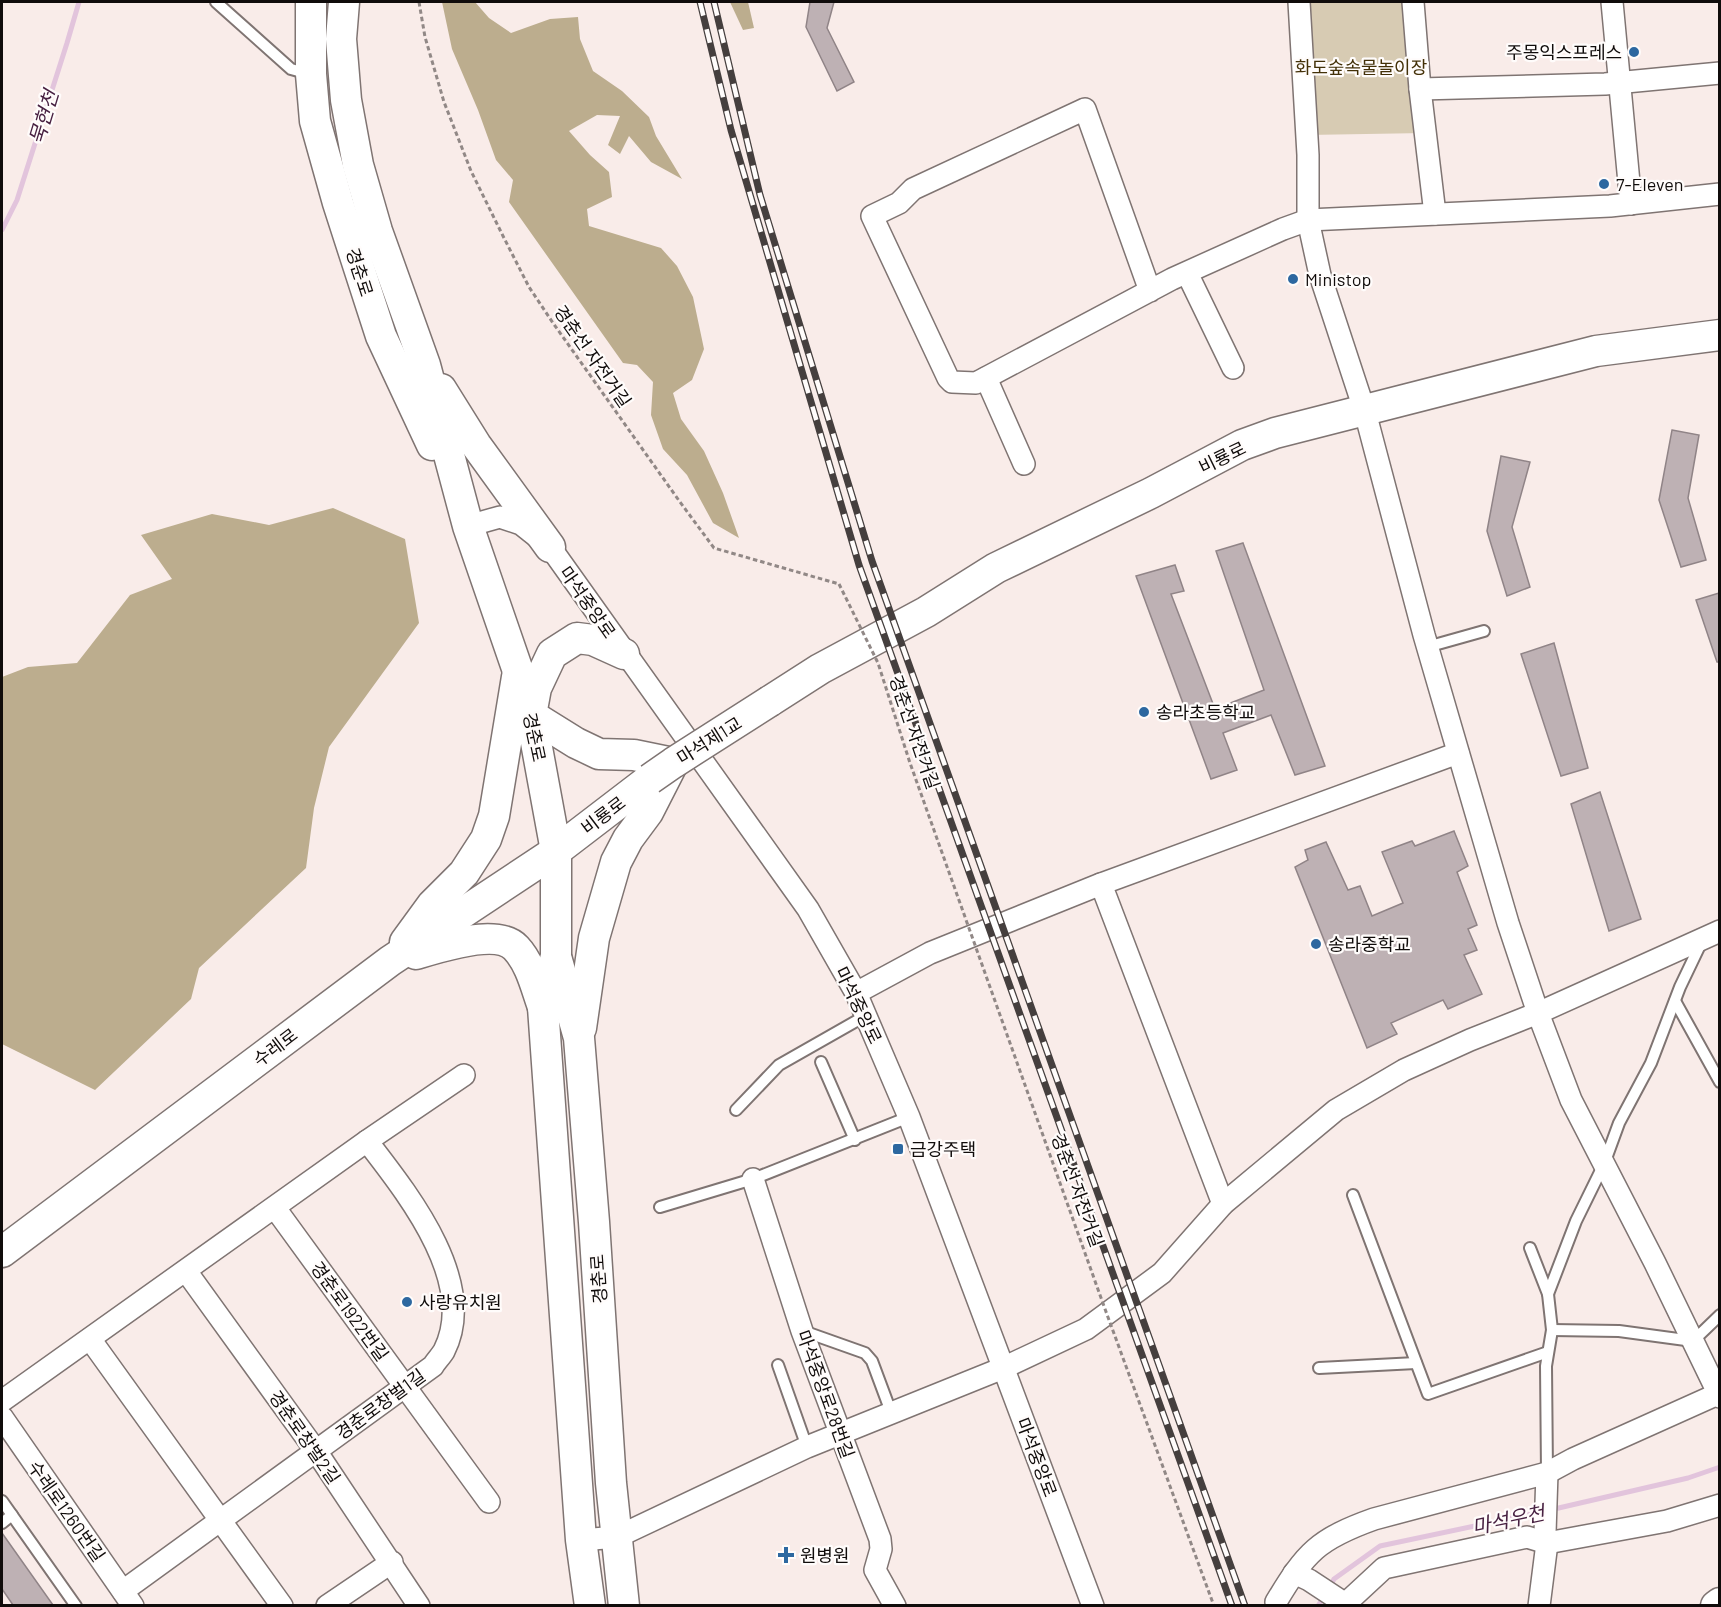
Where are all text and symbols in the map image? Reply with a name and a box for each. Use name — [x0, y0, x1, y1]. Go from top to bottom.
place label: 주몽익스프레스 — [1506, 41, 1622, 63]
marker: 주몽익스프레스 — [1627, 45, 1641, 59]
park label: 화도숲속물놀이장 — [1295, 56, 1427, 78]
water label: 묵현천 — [23, 85, 63, 147]
place label: 7-Eleven — [1616, 173, 1684, 195]
marker: 7-Eleven — [1597, 177, 1611, 191]
street label: 경춘로 — [342, 245, 378, 299]
place label: Ministop — [1305, 268, 1371, 290]
marker: Ministop — [1286, 272, 1300, 286]
street label: 경춘선 자전거길 — [550, 301, 636, 411]
street label: 비룡로 — [1195, 436, 1249, 478]
street label: 마석중앙로 — [555, 562, 621, 642]
street label: 경춘선 자전거길 — [885, 672, 945, 792]
place label: 송라초등학교 — [1156, 701, 1255, 723]
marker: 송라초등학교 — [1137, 705, 1151, 719]
street label: 경춘로 — [519, 710, 551, 764]
street label: 마석제1교 — [672, 711, 746, 769]
street label: 비룡로 — [577, 791, 629, 839]
place label: 송라중학교 — [1328, 933, 1411, 955]
marker: 송라중학교 — [1309, 937, 1323, 951]
street label: 마석중앙로 — [831, 963, 887, 1047]
street label: 수레로 — [249, 1023, 301, 1071]
street label: 경춘선 자전거길 — [1047, 1130, 1109, 1250]
place label: 금강주택 — [910, 1138, 976, 1160]
marker: 금강주택 — [891, 1142, 905, 1156]
street label: 경춘로 — [585, 1253, 611, 1305]
street label: 경춘로1922번길 — [306, 1257, 394, 1365]
place label: 사랑유치원 — [419, 1291, 502, 1313]
marker: 사랑유치원 — [400, 1295, 414, 1309]
street label: 마석중앙로28번길 — [793, 1327, 859, 1461]
street label: 경춘로창벌1길 — [331, 1364, 429, 1444]
street label: 경춘로창벌2길 — [265, 1386, 345, 1488]
street label: 마석중앙로 — [1012, 1414, 1062, 1500]
street label: 수레로1260번길 — [24, 1456, 110, 1566]
water label: 마석우천 — [1470, 1499, 1549, 1538]
place label: 원병원 — [800, 1544, 850, 1566]
marker: 원병원 — [777, 1546, 795, 1564]

